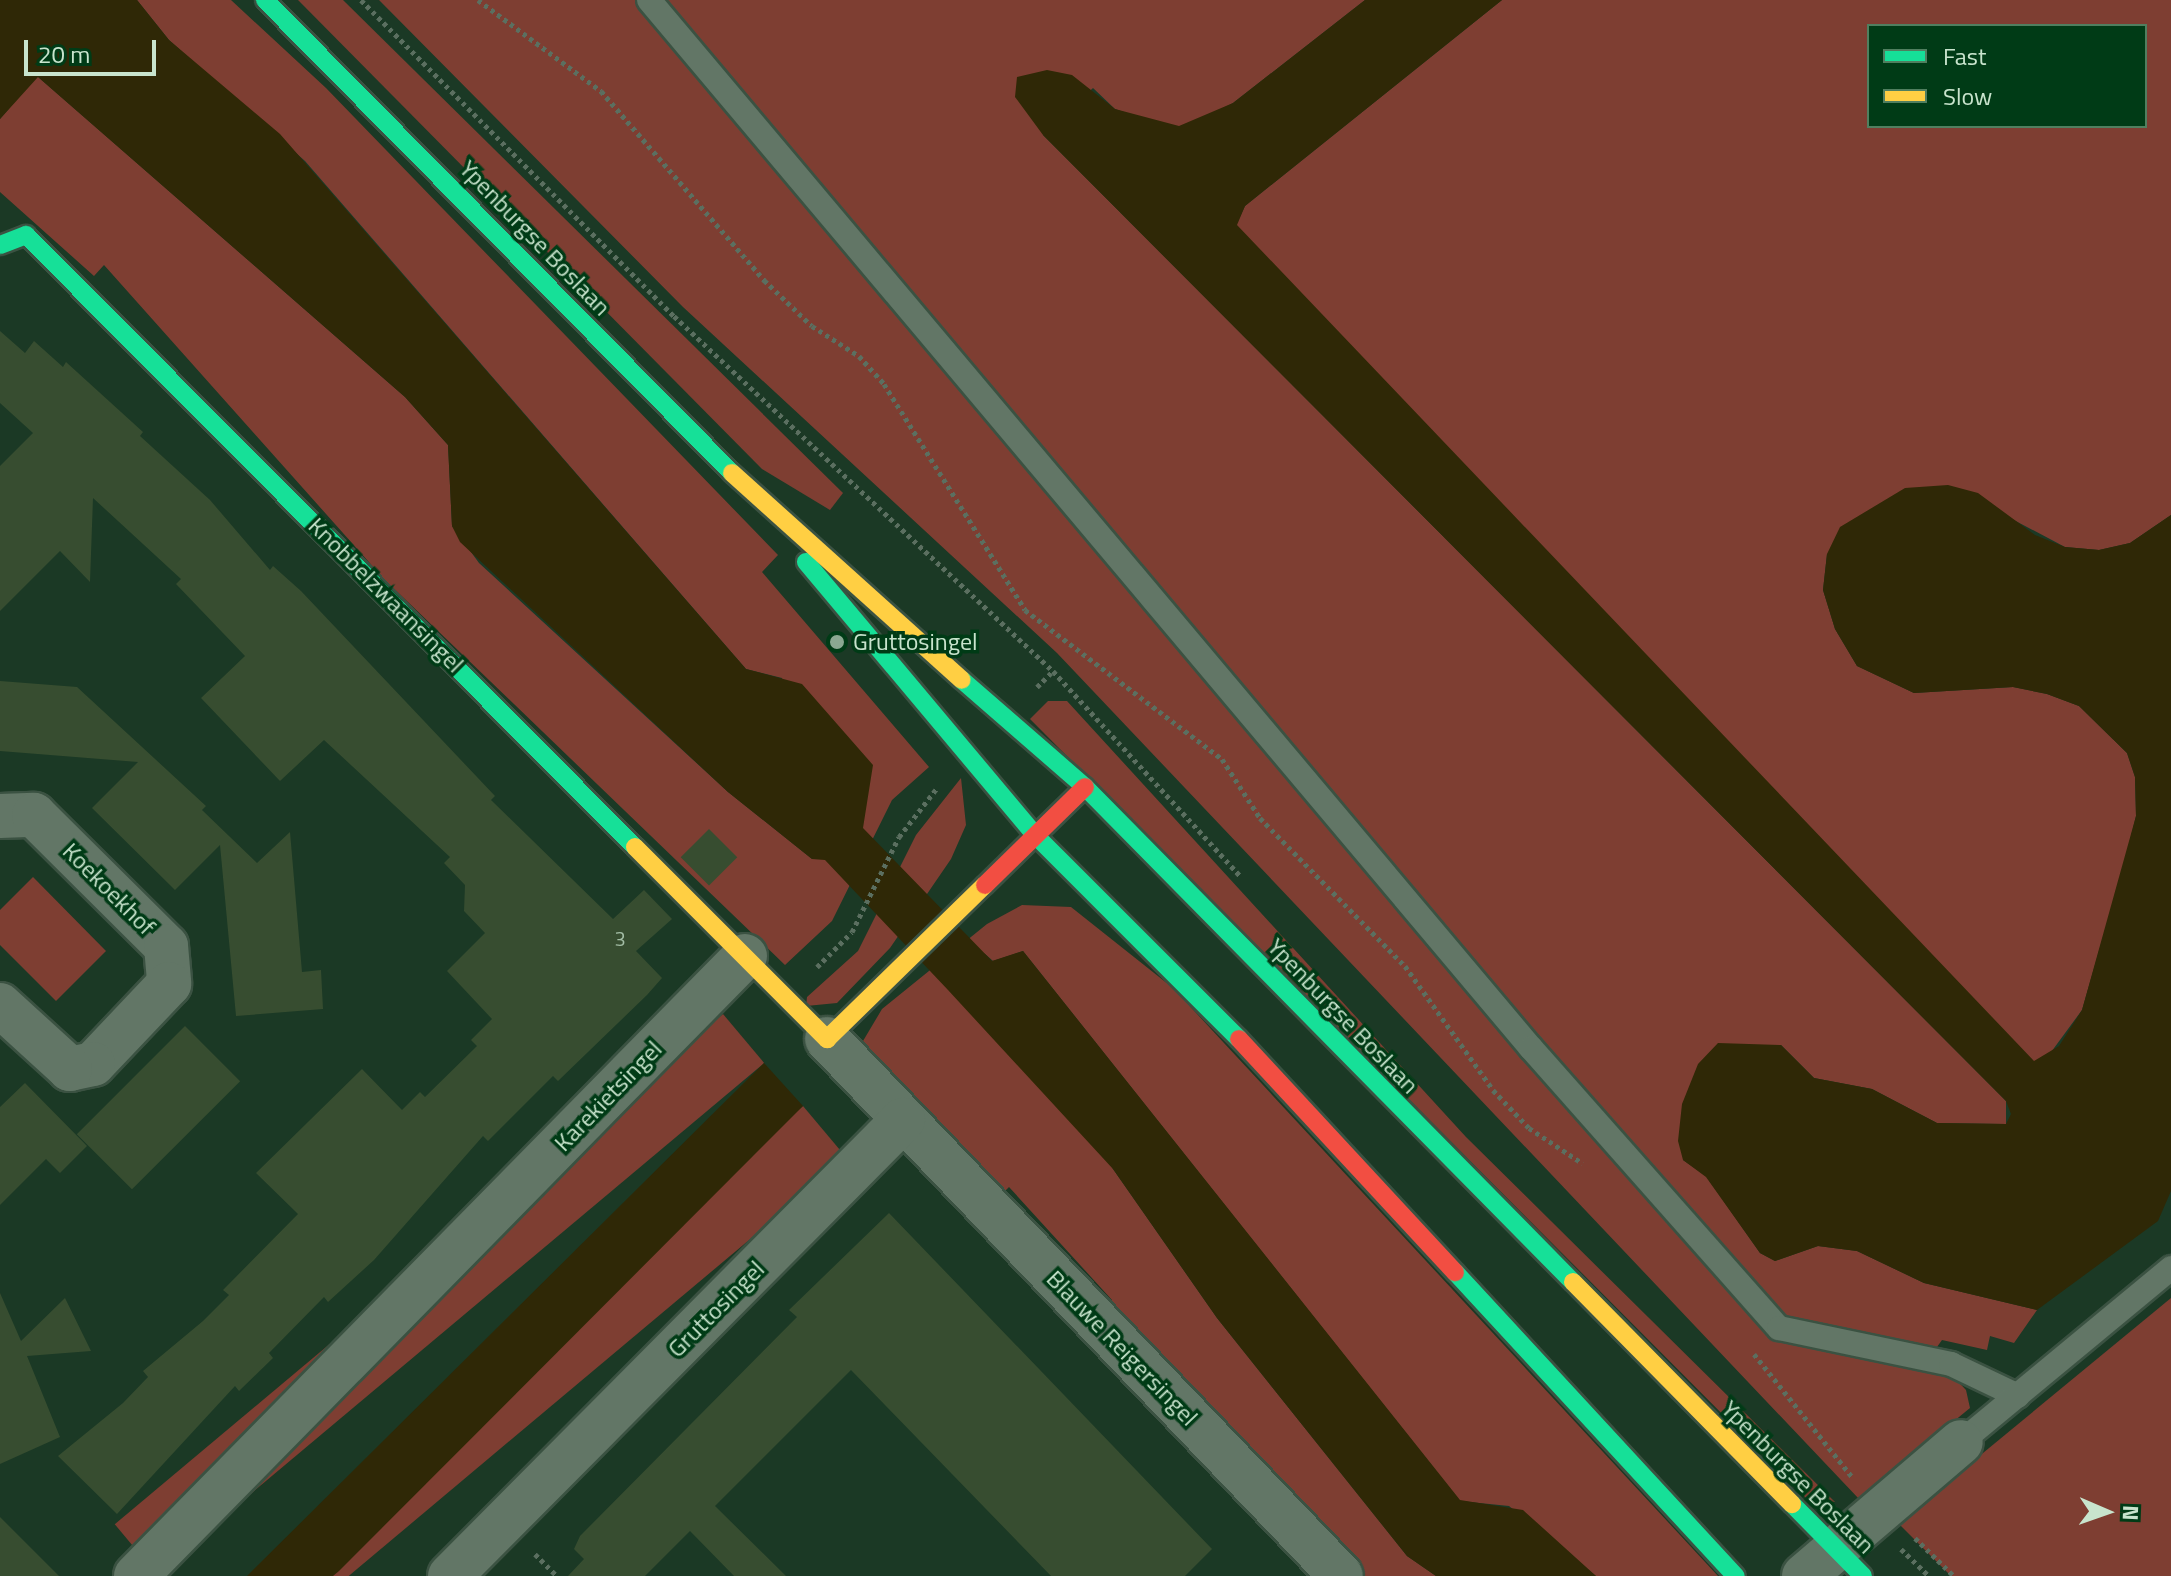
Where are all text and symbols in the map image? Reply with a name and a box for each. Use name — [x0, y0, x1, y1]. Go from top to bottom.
scale bar — [28, 24, 160, 74]
legend — [1867, 24, 2147, 128]
text: 20 m — [38, 36, 90, 72]
text: Fast — [1943, 38, 1986, 74]
text: Slow — [1943, 78, 1992, 114]
street label: Ypenburgse Boslaan — [454, 154, 616, 322]
street label: Knobbelzwaansingel — [302, 511, 470, 679]
place label: Gruttosingel — [853, 628, 978, 656]
marker: Gruttosingel — [828, 633, 846, 651]
street label: Koekoekhof — [57, 837, 161, 941]
house number: 3 — [614, 926, 626, 950]
street label: Ypenburgse Boslaan — [1262, 932, 1424, 1100]
street label: Karekietsingel — [548, 1035, 668, 1157]
street label: Gruttosingel — [662, 1255, 770, 1363]
street label: Blauwe Reigersingel — [1041, 1264, 1203, 1432]
street label: Ypenburgse Boslaan — [1715, 1394, 1881, 1560]
north arrow — [2067, 1472, 2147, 1552]
text: N — [2114, 1505, 2148, 1521]

